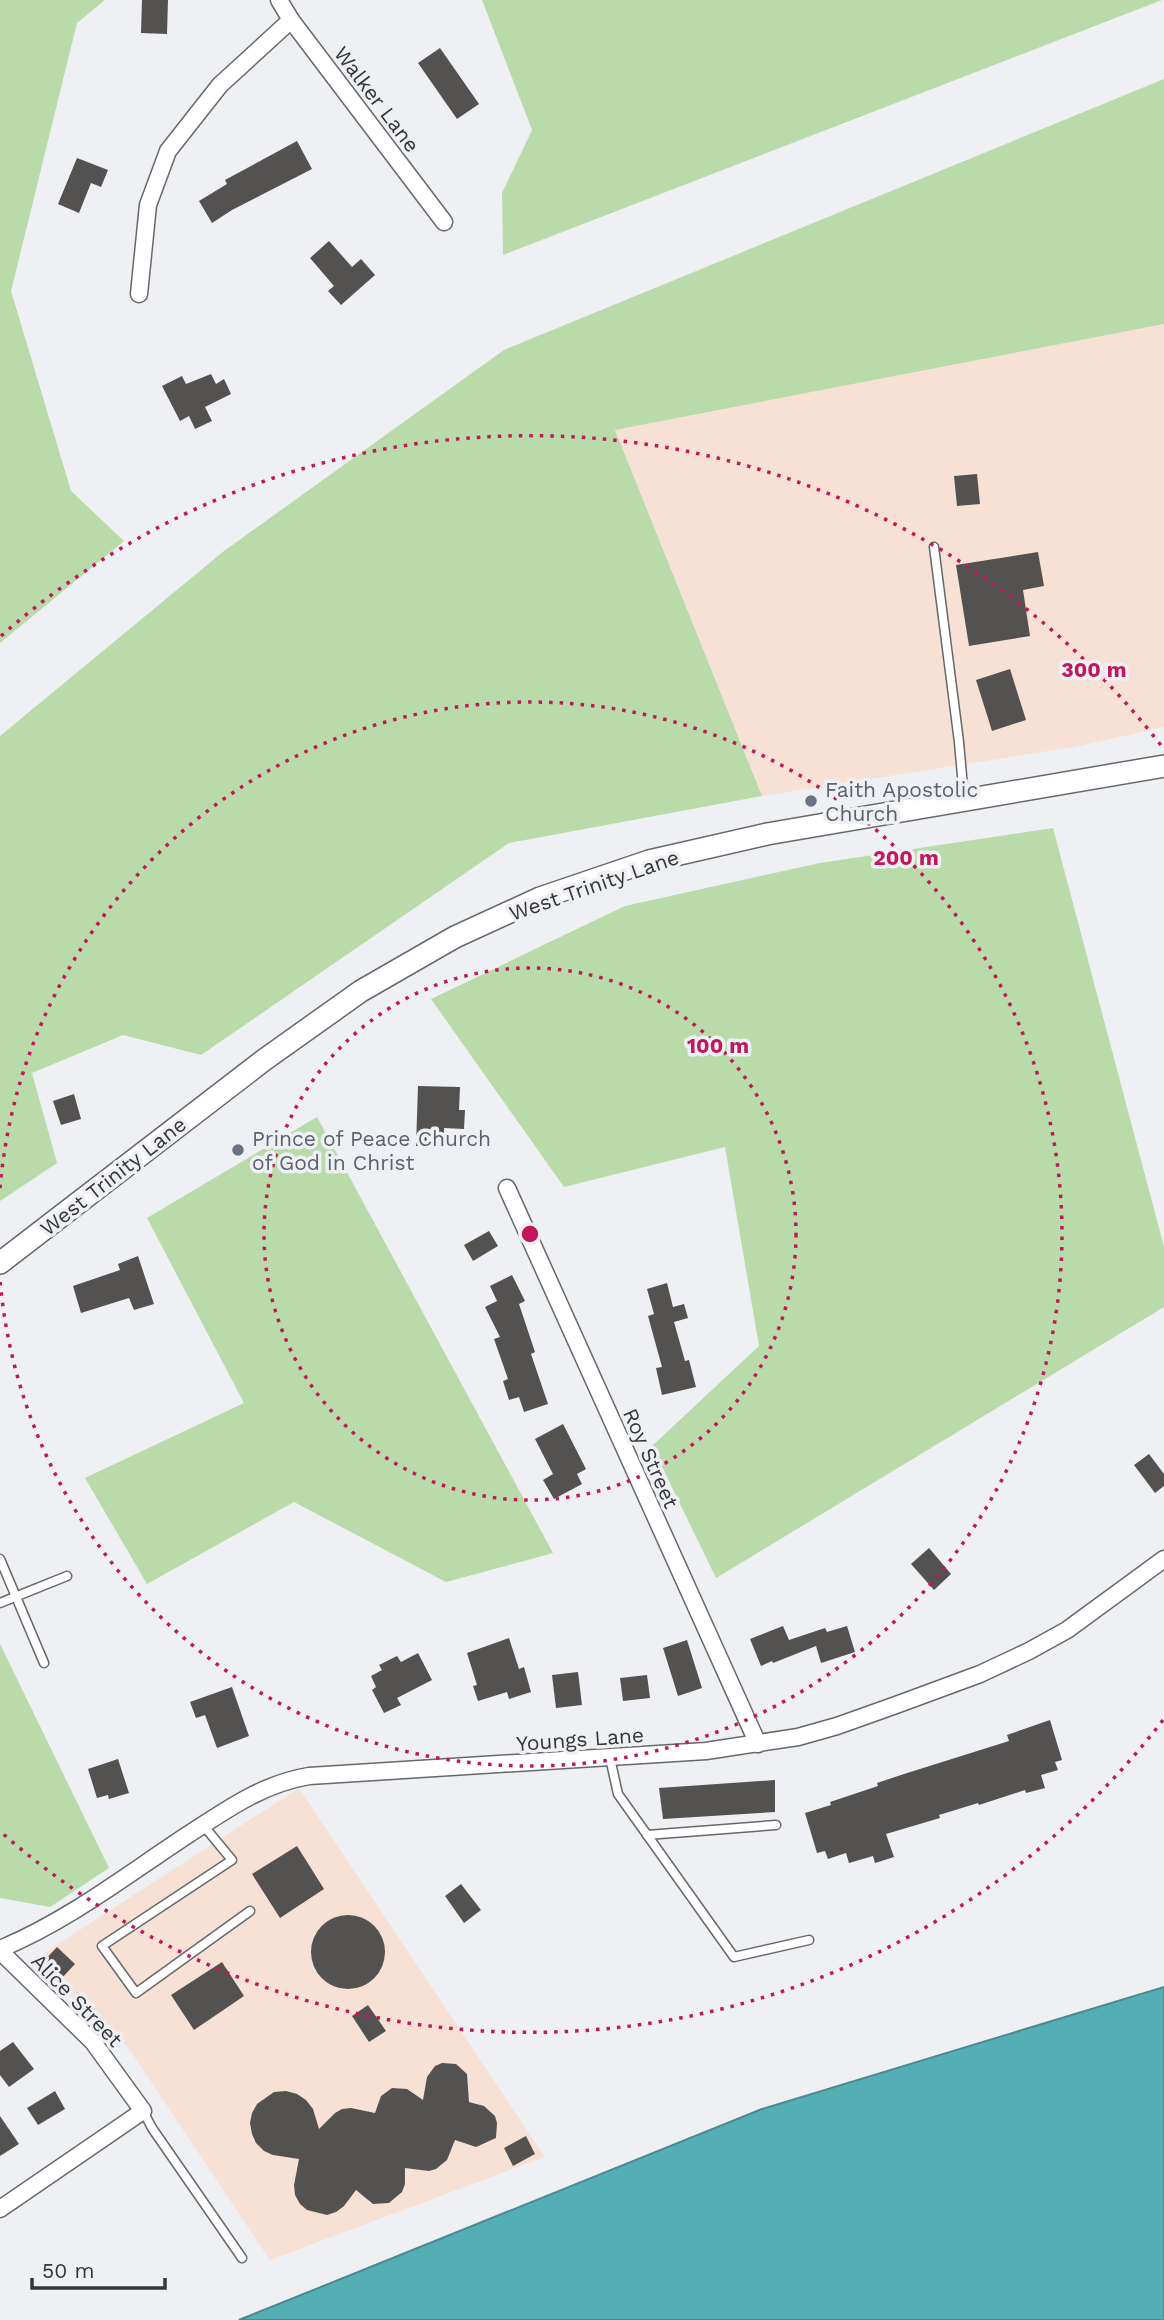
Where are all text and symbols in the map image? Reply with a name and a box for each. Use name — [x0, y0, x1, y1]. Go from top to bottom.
street label: Walker Lane — [329, 41, 425, 157]
text: 300 m — [1061, 657, 1127, 682]
place label: Faith Apostolic Church — [825, 777, 978, 826]
marker: Faith Apostolic Church — [803, 793, 819, 809]
street label: West Trinity Lane — [506, 844, 682, 926]
text: 200 m — [873, 845, 939, 870]
text: 100 m — [687, 1033, 749, 1058]
street label: West Trinity Lane — [35, 1111, 191, 1241]
place label: Prince of Peace Church of God in Christ — [252, 1126, 491, 1175]
marker: Prince of Peace Church of God in Christ — [230, 1142, 246, 1158]
centre of rings — [518, 1222, 542, 1246]
street label: Roy Street — [618, 1404, 684, 1512]
street label: Youngs Lane — [515, 1722, 645, 1756]
street label: Alice Street — [26, 1948, 128, 2052]
scale bar — [32, 2246, 164, 2290]
text: 50 m — [42, 2258, 94, 2283]

